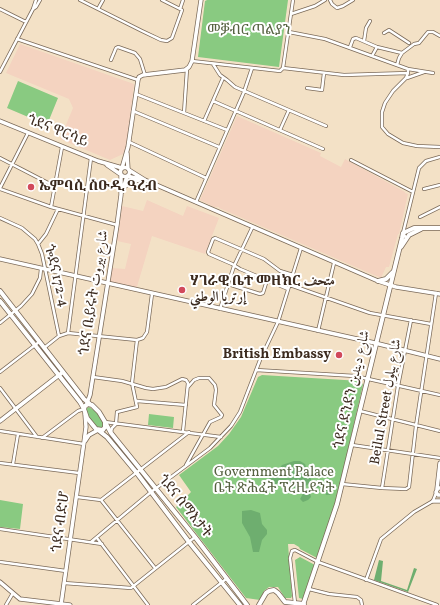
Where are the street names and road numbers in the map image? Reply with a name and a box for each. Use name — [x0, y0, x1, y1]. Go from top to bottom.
street label: ጎደና ዋርሳይ — [24, 112, 90, 152]
street label: ጎደና ቤይሩት شارع بيروت — [77, 229, 113, 357]
street label: ጐደና 172-4 — [39, 243, 71, 309]
street label: ጎደና ደንደን شارع ديندين — [331, 329, 375, 451]
street label: Beilul Street شارع بيلول — [368, 338, 406, 466]
street label: ጎደና ሰማእታት — [153, 472, 215, 542]
street label: ጎደና ብድሆ — [49, 491, 75, 553]

